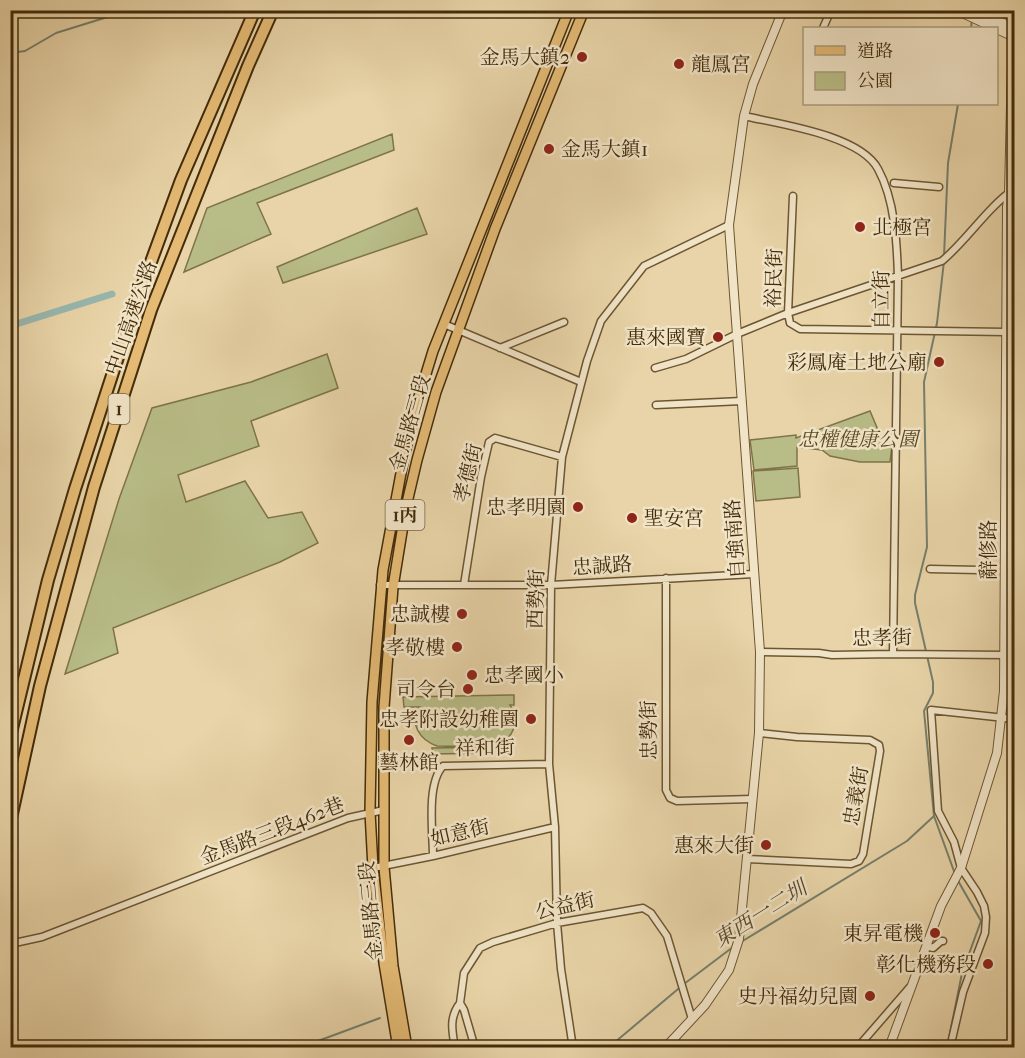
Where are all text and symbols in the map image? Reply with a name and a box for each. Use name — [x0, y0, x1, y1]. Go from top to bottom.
legend — [803, 27, 998, 105]
text: 道路 — [857, 41, 893, 62]
place label: 金馬大鎮2 — [480, 46, 570, 69]
marker: 金馬大鎮2 — [575, 50, 589, 64]
place label: 龍鳳宮 — [691, 53, 751, 76]
marker: 龍鳳宮 — [672, 57, 686, 71]
text: 公園 — [857, 71, 893, 92]
place label: 金馬大鎮1 — [561, 138, 648, 161]
marker: 金馬大鎮1 — [542, 142, 556, 156]
place label: 北極宮 — [872, 216, 932, 239]
marker: 北極宮 — [853, 220, 867, 234]
street label: 裕民街 — [761, 248, 787, 308]
street label: 中山高速公路 — [101, 258, 161, 378]
street label: 自立街 — [870, 270, 893, 330]
place label: 惠來國寶 — [626, 326, 706, 349]
marker: 惠來國寶 — [711, 330, 725, 344]
place label: 彩鳳庵土地公廟 — [787, 351, 927, 374]
marker: 彩鳳庵土地公廟 — [932, 355, 946, 369]
street label: 金馬路三段 — [385, 372, 435, 474]
road number: 1 — [108, 394, 130, 424]
park label: 忠權健康公園 — [798, 428, 921, 451]
street label: 孝德街 — [450, 441, 486, 505]
place label: 忠孝明園 — [486, 496, 566, 519]
street label: 自強南路 — [721, 498, 749, 580]
road number: 1丙 — [386, 500, 424, 530]
marker: 忠孝明園 — [571, 500, 585, 514]
place label: 聖安宮 — [644, 507, 704, 530]
marker: 聖安宮 — [625, 511, 639, 525]
street label: 辭修路 — [977, 520, 1000, 580]
street label: 忠誠路 — [571, 552, 633, 580]
street label: 西勢街 — [523, 569, 549, 629]
place label: 忠誠樓 — [390, 603, 450, 626]
marker: 忠誠樓 — [455, 607, 469, 621]
street label: 忠孝街 — [852, 626, 912, 650]
place label: 孝敬樓 — [385, 636, 445, 659]
marker: 孝敬樓 — [450, 640, 464, 654]
place label: 忠孝國小 — [484, 664, 564, 687]
marker: 忠孝國小 — [465, 668, 479, 682]
place label: 司令台 — [396, 678, 456, 701]
marker: 司令台 — [461, 682, 475, 696]
street label: 忠勢街 — [637, 700, 661, 760]
place label: 忠孝附設幼稚園 — [379, 708, 519, 731]
marker: 忠孝附設幼稚園 — [524, 712, 538, 726]
marker: 藝林館 — [402, 733, 416, 747]
street label: 祥和街 — [455, 736, 515, 760]
place label: 藝林館 — [379, 751, 439, 774]
street label: 忠義街 — [839, 764, 873, 828]
street label: 金馬路三段462巷 — [196, 793, 348, 869]
street label: 如意街 — [428, 815, 492, 851]
place label: 惠來大街 — [674, 834, 754, 857]
marker: 惠來大街 — [759, 838, 773, 852]
street label: 金馬路三段 — [355, 860, 387, 962]
water label: 東西一二圳 — [709, 874, 813, 952]
street label: 公益街 — [533, 888, 597, 924]
place label: 東昇電機 — [843, 922, 923, 945]
marker: 東昇電機 — [928, 926, 942, 940]
place label: 彰化機務段 — [876, 953, 976, 976]
marker: 彰化機務段 — [981, 957, 995, 971]
place label: 史丹福幼兒園 — [738, 985, 858, 1008]
marker: 史丹福幼兒園 — [863, 989, 877, 1003]

